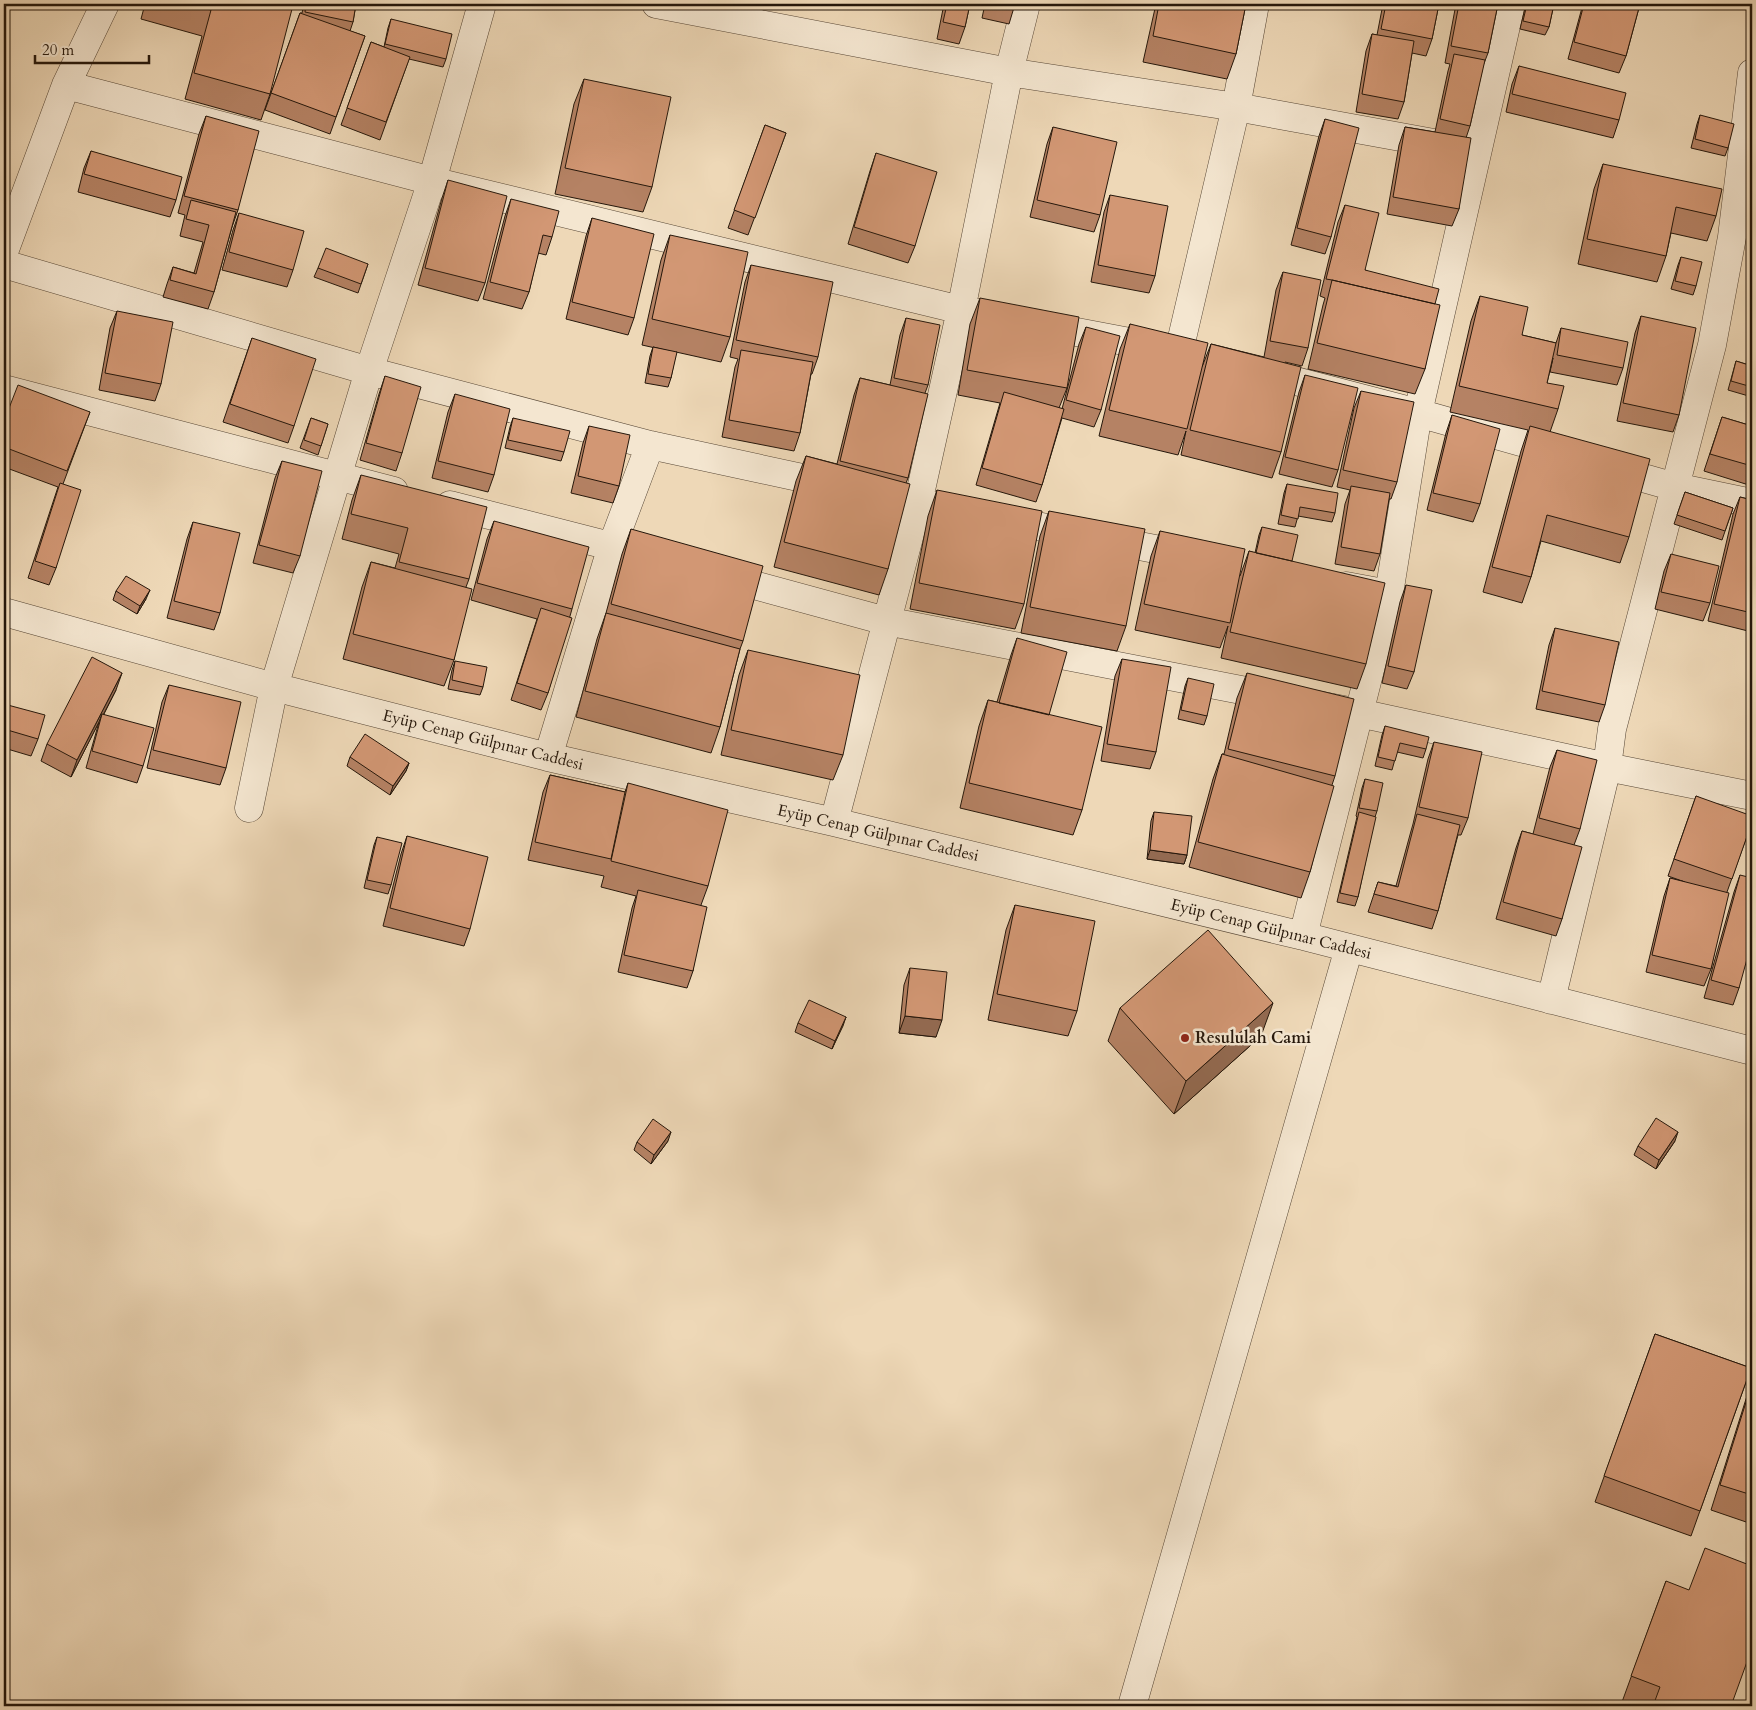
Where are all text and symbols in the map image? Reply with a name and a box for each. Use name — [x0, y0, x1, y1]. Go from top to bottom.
scale bar — [35, 32, 149, 64]
text: 20 m — [42, 40, 74, 60]
street label: Eyüp Cenap Gülpınar Caddesi — [380, 704, 586, 776]
street label: Eyüp Cenap Gülpınar Caddesi — [775, 799, 981, 867]
street label: Eyüp Cenap Gülpınar Caddesi — [1168, 893, 1374, 965]
place label: Resululah Cami — [1195, 1027, 1311, 1049]
marker: Resululah Cami — [1179, 1032, 1191, 1044]

